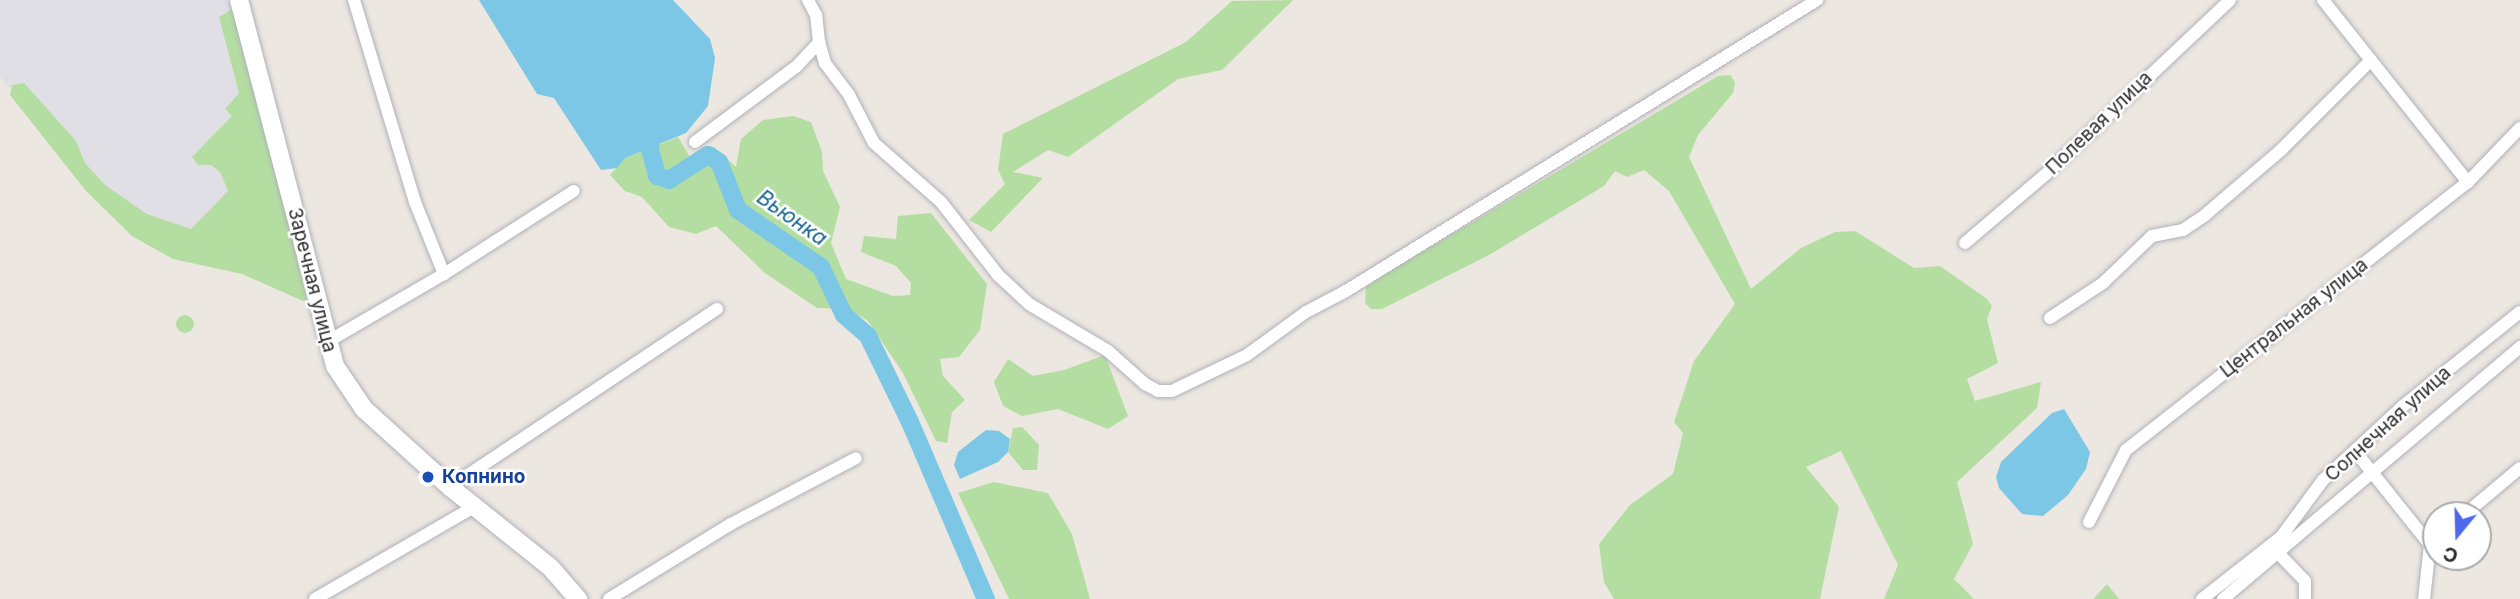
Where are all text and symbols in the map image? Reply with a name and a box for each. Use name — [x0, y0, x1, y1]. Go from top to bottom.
street label: Полевая улица — [2041, 67, 2157, 179]
water label: Вьюнка — [752, 185, 832, 251]
street label: Заречная улица — [283, 205, 341, 355]
street label: Центральная улица — [2216, 253, 2372, 383]
street label: Солнечная улица — [2320, 362, 2456, 486]
place label: Копнино — [442, 466, 525, 488]
marker: Копнино — [420, 469, 436, 485]
north arrow — [2422, 501, 2492, 571]
text: С — [2440, 541, 2461, 568]

